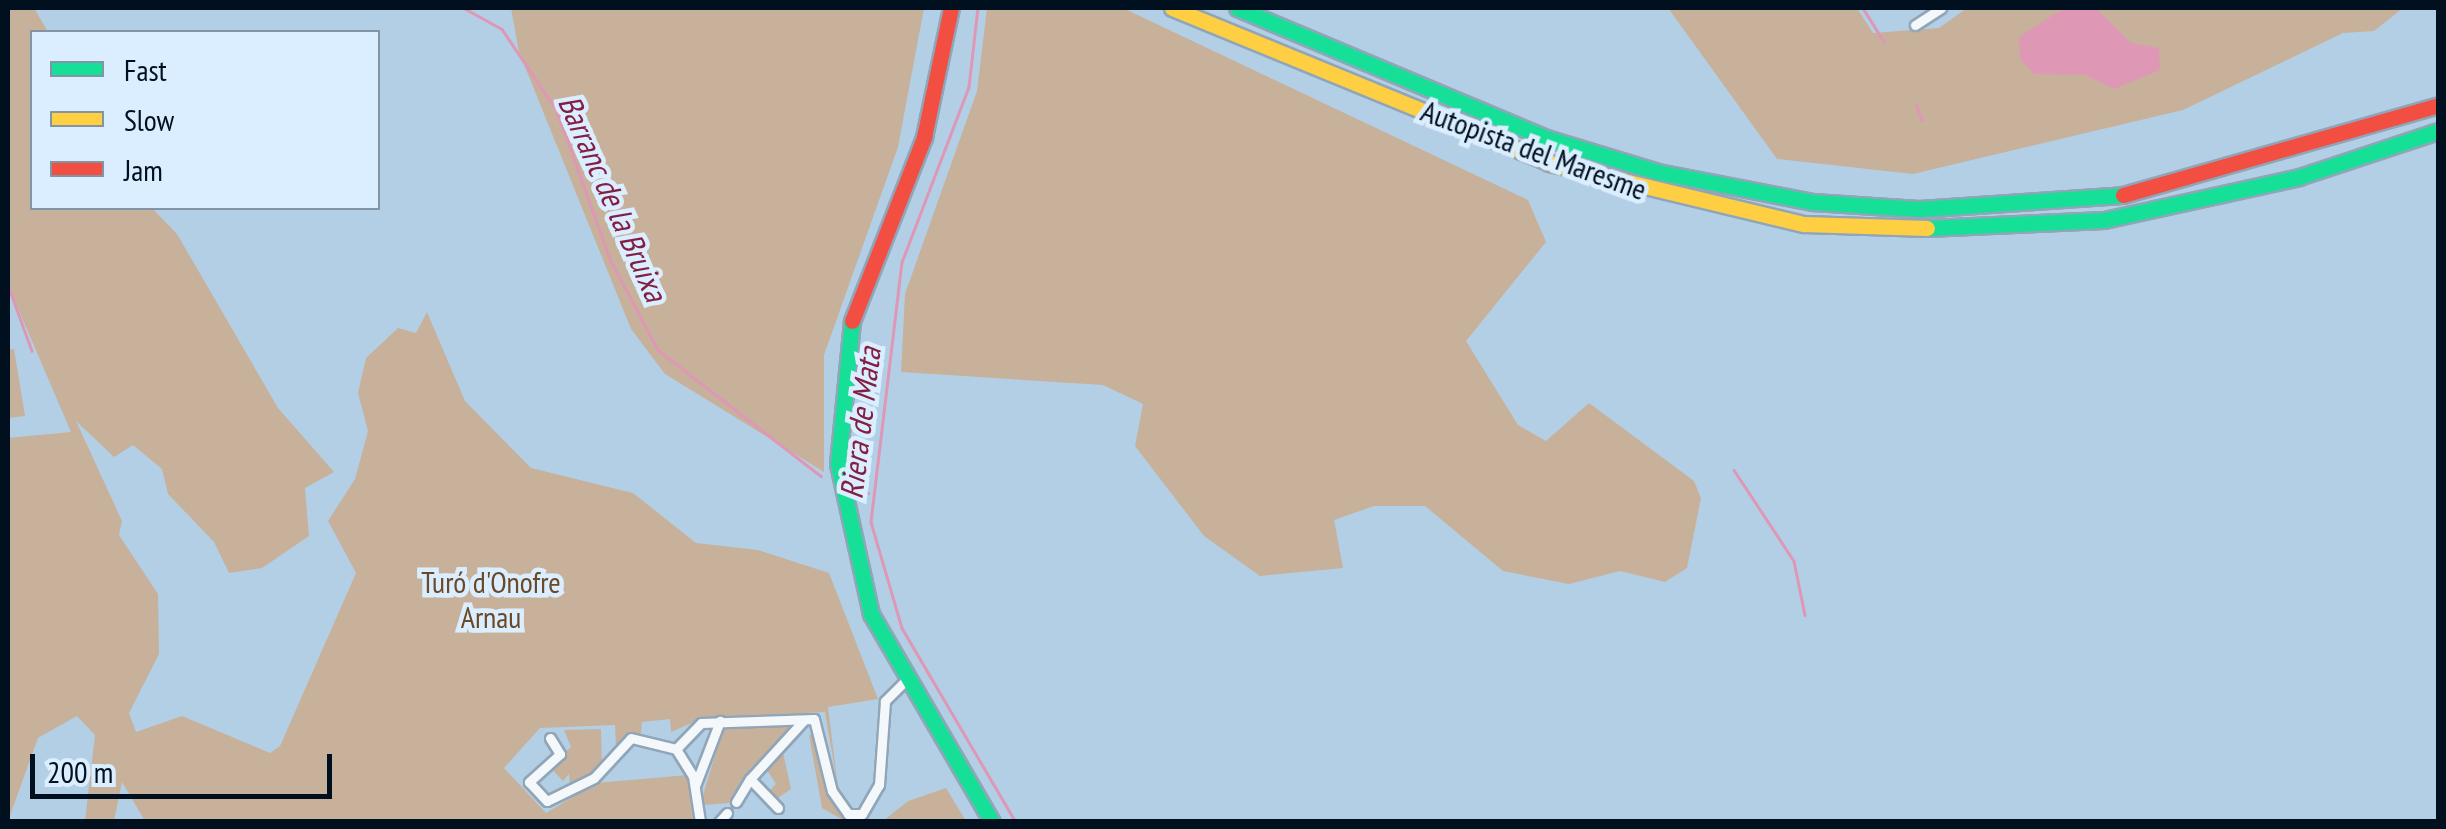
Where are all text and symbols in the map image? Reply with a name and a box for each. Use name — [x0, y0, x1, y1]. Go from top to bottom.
legend — [30, 30, 380, 210]
text: Fast — [124, 50, 167, 89]
water label: Barranc de la Bruixa — [550, 89, 676, 307]
street label: Autopista del Maresme — [1416, 93, 1652, 207]
text: Slow — [124, 100, 174, 139]
text: Jam — [124, 150, 163, 189]
water label: Riera de Mata — [832, 345, 888, 501]
park label: Turó d'Onofre Arnau — [421, 564, 561, 634]
scale bar — [35, 734, 338, 796]
text: 200 m — [47, 752, 113, 791]

